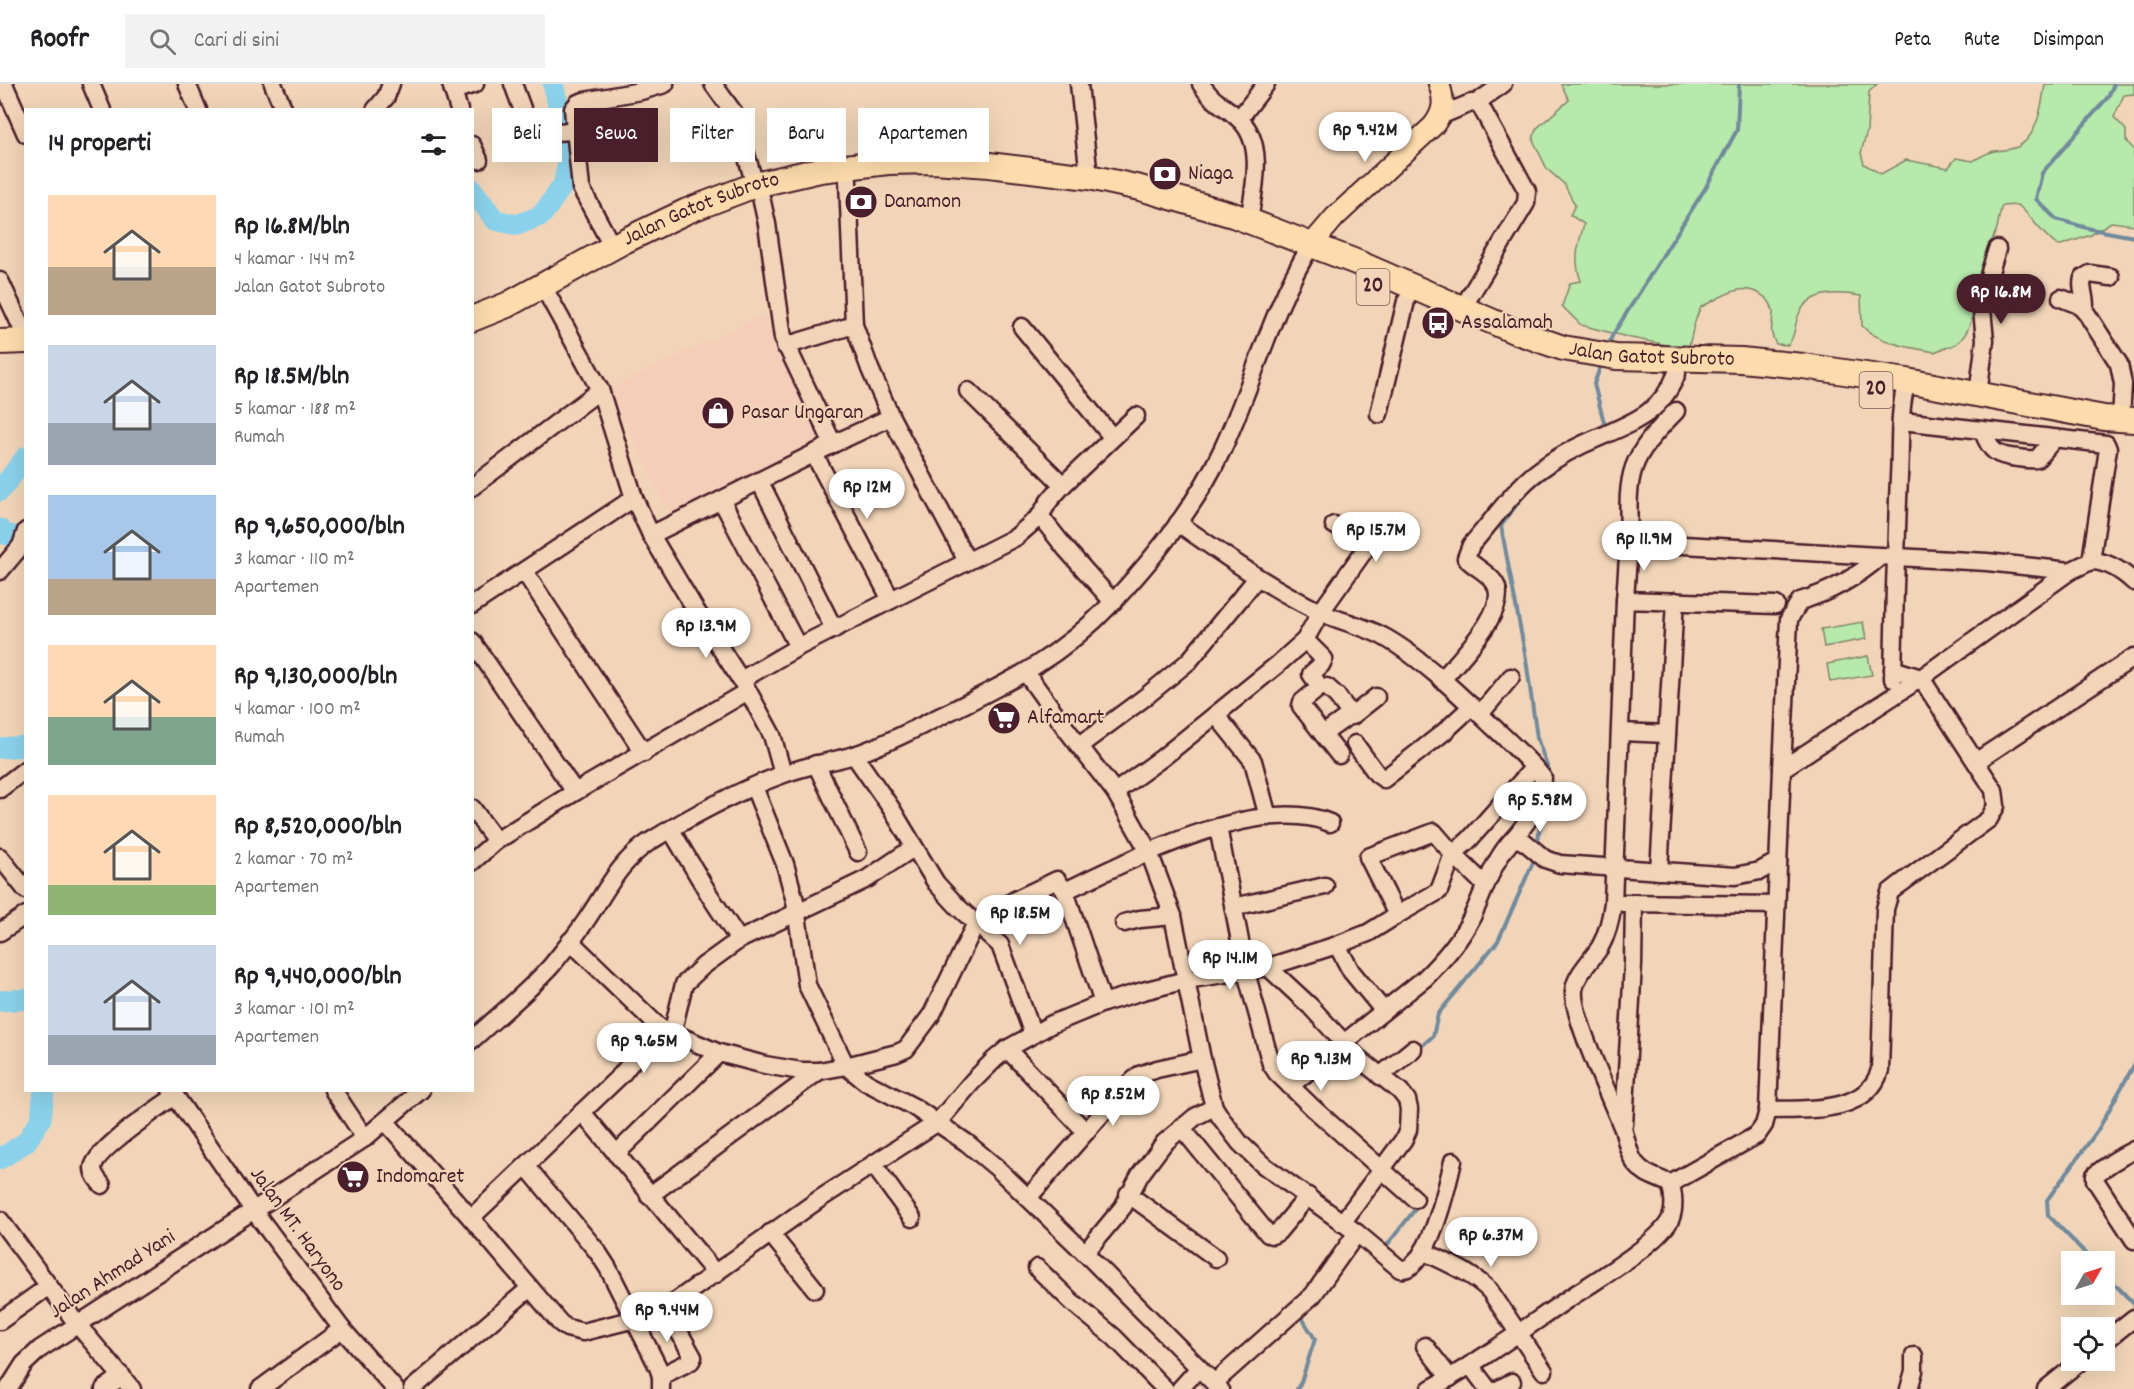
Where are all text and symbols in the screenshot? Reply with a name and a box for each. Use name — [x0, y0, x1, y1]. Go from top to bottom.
search box — [125, 14, 545, 68]
text: Roofr — [30, 21, 89, 61]
icon: search — [146, 25, 179, 58]
text: Cari di sini — [194, 26, 279, 57]
text: Peta — [1894, 26, 1931, 56]
text: Rute — [1964, 26, 2000, 56]
text: Disimpan — [2033, 26, 2104, 56]
chip: Beli — [492, 108, 562, 162]
chip: Sewa — [574, 108, 658, 162]
chip: Filter — [670, 108, 755, 162]
chip: Baru — [767, 108, 846, 162]
chip: Apartemen — [858, 108, 989, 162]
pin: Rp 9.42M — [1303, 112, 1427, 163]
text: Rp 9.42M — [1333, 117, 1397, 145]
text: 14 properti — [48, 126, 151, 163]
icon: filters — [417, 128, 450, 161]
bank icon: Niaga — [1147, 156, 1183, 192]
place label: Niaga — [1188, 159, 1234, 190]
street label: Jalan Gatot Subroto — [618, 164, 782, 255]
bank icon: Danamon — [843, 184, 879, 220]
place label: Danamon — [884, 187, 961, 218]
text: Rp 16.8M/bln — [234, 209, 350, 246]
icon: home — [96, 219, 168, 291]
text: 4 kamar · 144 m² — [234, 246, 355, 274]
road number: 20 — [1356, 269, 1390, 305]
text: Jalan Gatot Subroto — [234, 274, 385, 302]
pin: Rp 16.8M — [1939, 274, 2063, 325]
text: Rp 16.8M — [1971, 279, 2031, 307]
bus stop icon: Assalamah — [1420, 305, 1456, 341]
place label: Assalamah — [1461, 308, 1553, 339]
street label: Jalan Gatot Subroto — [1567, 334, 1735, 375]
text: Rp 18.5M/bln — [234, 359, 349, 396]
icon: home — [96, 369, 168, 441]
road number: 20 — [1860, 372, 1892, 408]
shop icon: Pasar Ungaran — [700, 395, 736, 431]
text: 5 kamar · 188 m² — [234, 396, 356, 424]
place label: Pasar Ungaran — [741, 398, 863, 429]
text: Rumah — [234, 424, 285, 452]
pin: Rp 12M — [818, 469, 916, 520]
text: Rp 12M — [843, 474, 891, 502]
text: Rp 9,650,000/bln — [234, 509, 405, 546]
pin: Rp 15.7M — [1314, 512, 1438, 563]
text: Rp 15.7M — [1346, 517, 1406, 545]
icon: home — [96, 519, 168, 591]
pin: Rp 11.9M — [1582, 521, 1706, 572]
text: Rp 11.9M — [1616, 526, 1672, 554]
text: 3 kamar · 110 m² — [234, 546, 355, 574]
text: Apartemen — [234, 574, 319, 602]
pin: Rp 13.9M — [644, 608, 768, 659]
text: Rp 13.9M — [676, 613, 737, 641]
text: Rp 9,130,000/bln — [234, 659, 397, 696]
icon: home — [96, 669, 168, 741]
text: 4 kamar · 100 m² — [234, 696, 361, 724]
supermarket icon: Alfamart — [986, 700, 1022, 736]
place label: Alfamart — [1027, 703, 1104, 734]
text: Rumah — [234, 724, 285, 752]
pin: Rp 5.98M — [1478, 782, 1602, 833]
text: Rp 5.98M — [1507, 787, 1573, 815]
text: Rp 8,520,000/bln — [234, 809, 402, 846]
icon: home — [96, 819, 168, 891]
text: 2 kamar · 70 m² — [234, 846, 353, 874]
text: Apartemen — [234, 874, 319, 902]
pin: Rp 18.5M — [958, 895, 1082, 946]
text: Rp 18.5M — [990, 900, 1050, 928]
pin: Rp 14.1M — [1168, 940, 1292, 991]
text: Rp 14.1M — [1202, 945, 1258, 973]
text: Rp 9,440,000/bln — [234, 959, 402, 996]
icon: home — [96, 969, 168, 1041]
text: 3 kamar · 101 m² — [234, 996, 355, 1024]
pin: Rp 9.65M — [582, 1023, 706, 1074]
text: Apartemen — [234, 1024, 319, 1052]
text: Rp 9.65M — [611, 1028, 677, 1056]
pin: Rp 9.13M — [1259, 1041, 1383, 1092]
text: Rp 9.13M — [1291, 1046, 1352, 1074]
pin: Rp 8.52M — [1051, 1076, 1175, 1127]
text: Rp 8.52M — [1081, 1081, 1145, 1109]
supermarket icon: Indomaret — [335, 1159, 371, 1195]
street label: Jalan MT. Haryono — [241, 1161, 353, 1299]
place label: Indomaret — [376, 1162, 464, 1193]
pin: Rp 6.37M — [1429, 1217, 1553, 1268]
text: Rp 6.37M — [1459, 1222, 1523, 1250]
street label: Jalan Ahmad Yani — [44, 1223, 182, 1327]
north arrow — [2061, 1251, 2115, 1305]
map controls — [2061, 1251, 2115, 1371]
pin: Rp 9.44M — [605, 1292, 729, 1343]
text: Rp 9.44M — [635, 1297, 699, 1325]
button: locate — [2061, 1317, 2115, 1371]

